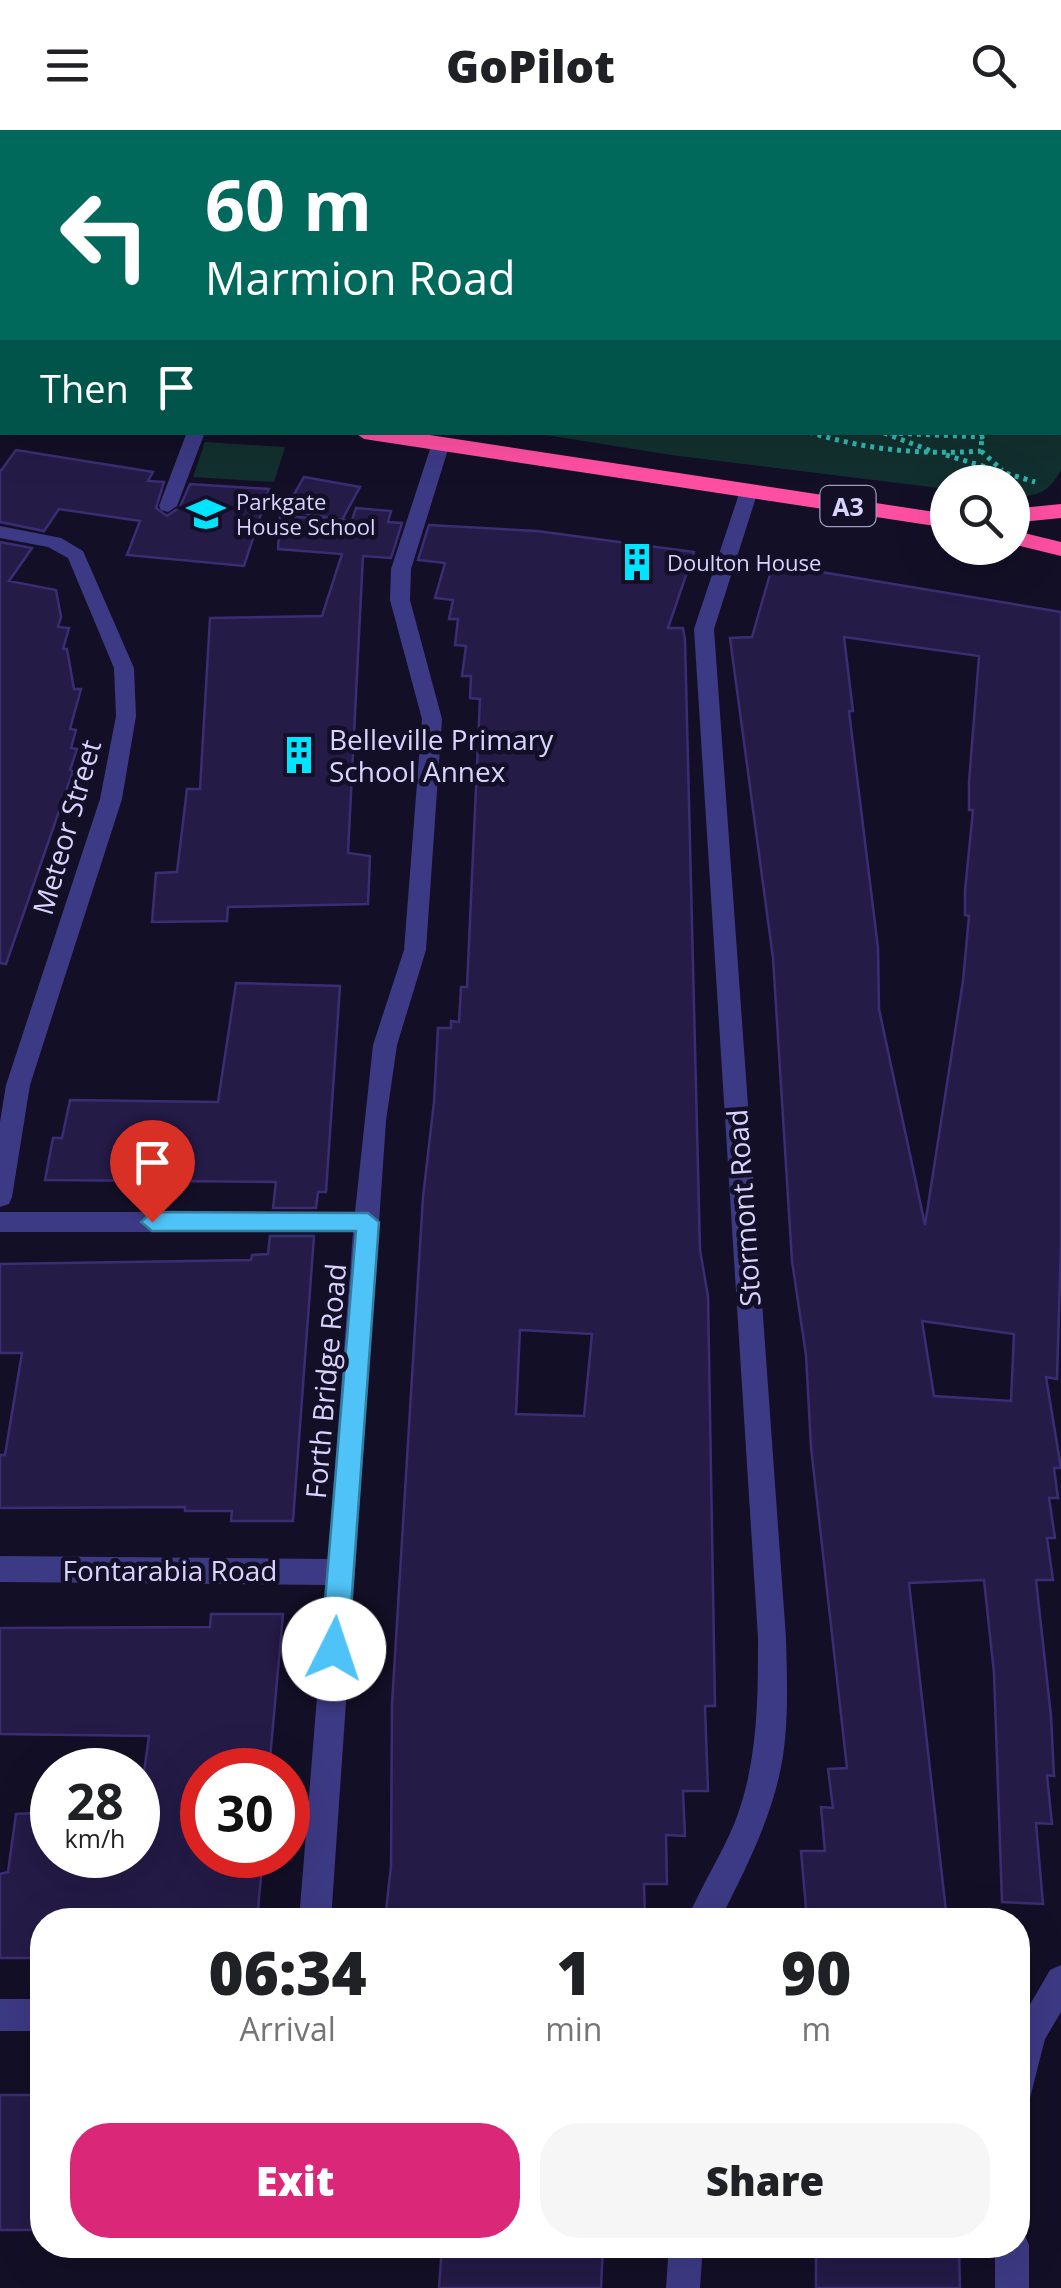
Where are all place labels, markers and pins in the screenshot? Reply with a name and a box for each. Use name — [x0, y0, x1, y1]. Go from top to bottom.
place label: Parkgate House School — [236, 486, 376, 541]
school or university icon: Parkgate House School — [185, 493, 227, 535]
building icon: Doulton House — [616, 541, 658, 583]
place label: Doulton House — [667, 547, 821, 577]
place label: Belleville Primary School Annex — [329, 720, 554, 790]
building icon: Belleville Primary School Annex — [278, 734, 320, 776]
pin — [110, 1120, 195, 1223]

